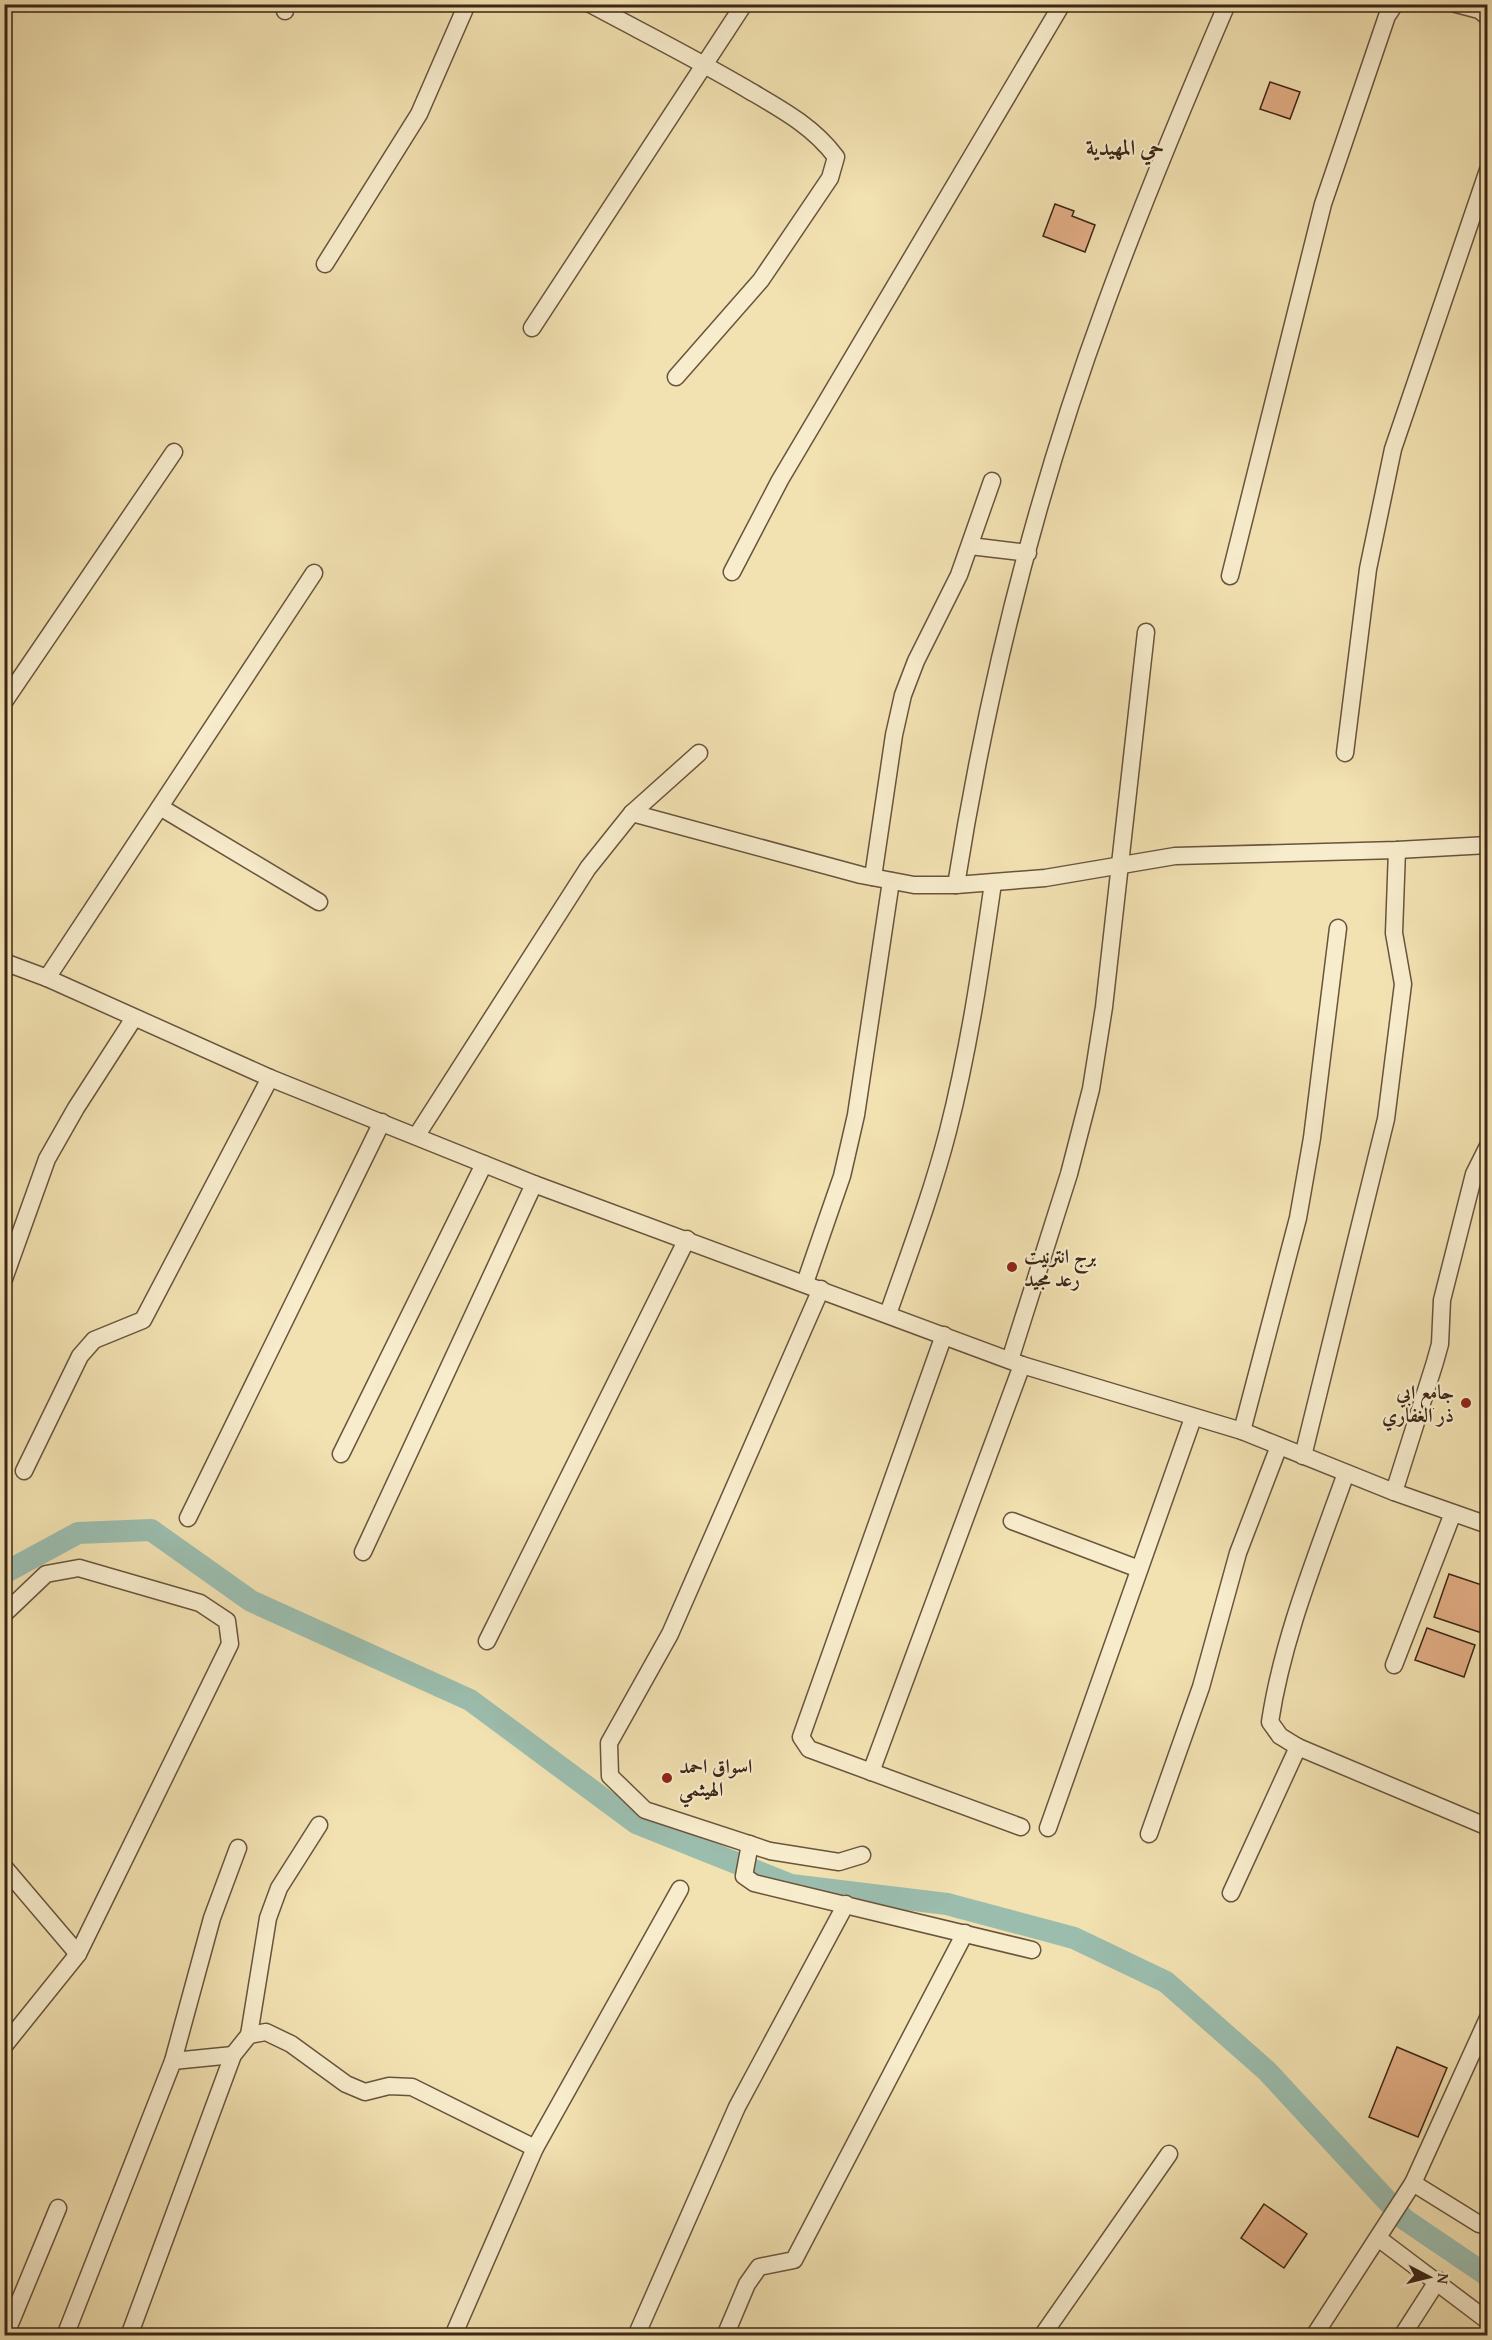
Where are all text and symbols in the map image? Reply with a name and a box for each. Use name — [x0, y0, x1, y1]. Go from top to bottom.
district label: حي المهيدية — [1086, 131, 1164, 166]
place label: برج انترنيت رعد مجيد — [1024, 1241, 1097, 1293]
marker: برج انترنيت رعد مجيد — [1005, 1260, 1019, 1274]
place label: جامع ابي ذر الغفاري — [1382, 1377, 1454, 1432]
marker: جامع ابي ذر الغفاري — [1459, 1396, 1473, 1410]
place label: اسواق احمد الهيثمي — [679, 1751, 752, 1808]
marker: اسواق احمد الهيثمي — [660, 1771, 674, 1785]
north arrow — [1399, 2247, 1459, 2307]
text: N — [1431, 2272, 1456, 2286]

